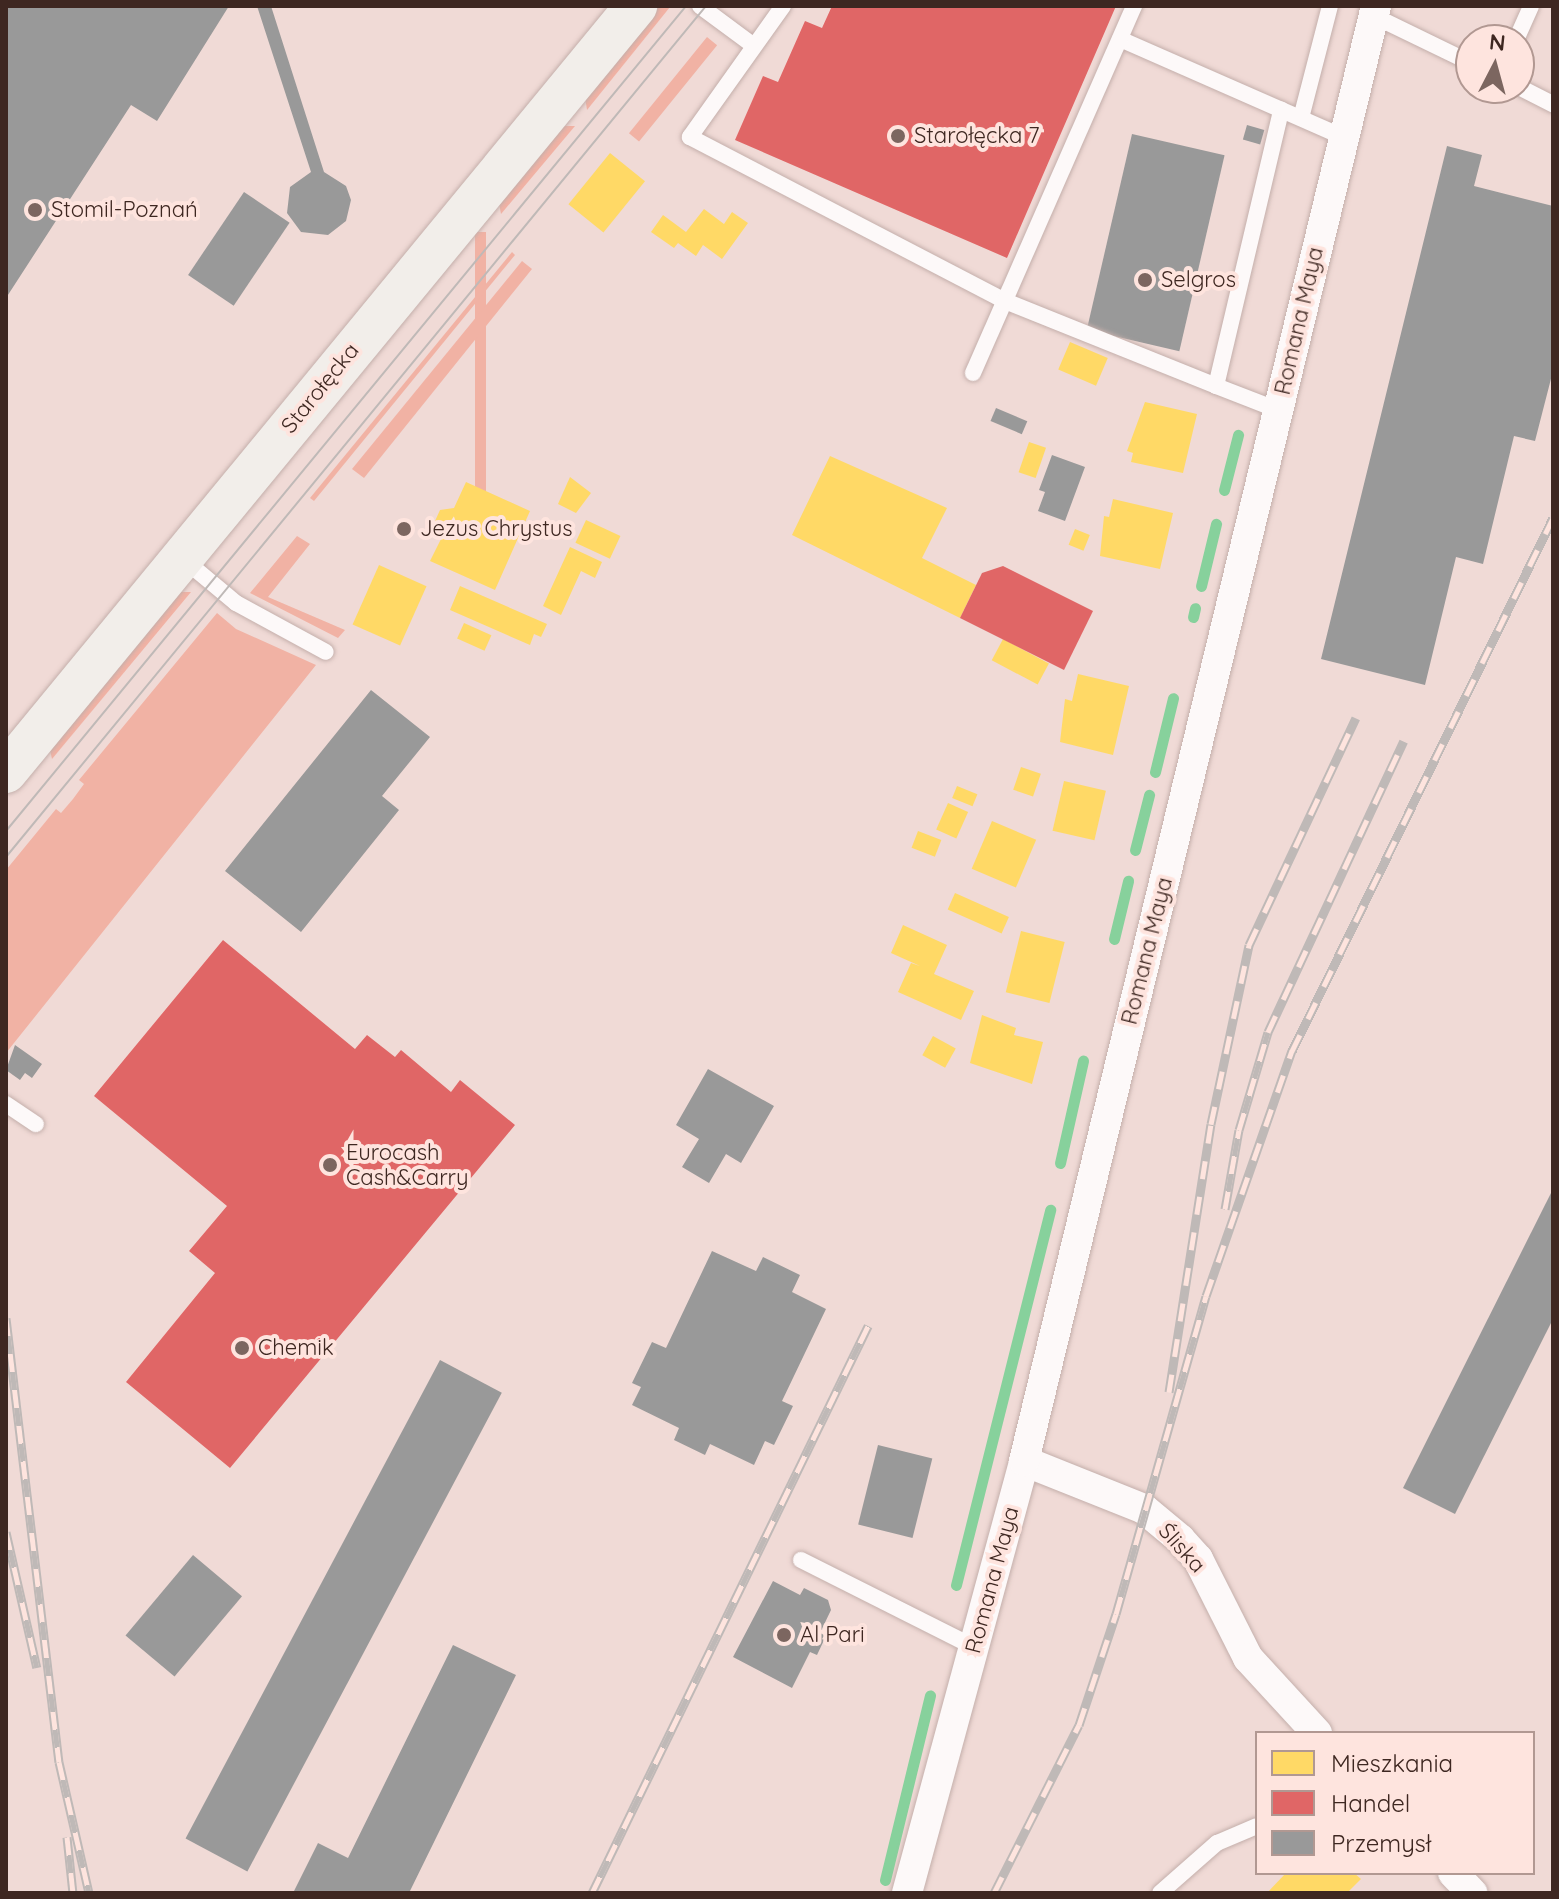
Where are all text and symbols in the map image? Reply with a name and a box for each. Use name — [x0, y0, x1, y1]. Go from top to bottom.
north arrow — [1455, 24, 1535, 104]
text: N — [1488, 27, 1507, 57]
place label: Starołęcka 7 — [914, 123, 1040, 149]
marker: Starołęcka 7 — [889, 127, 907, 145]
place label: Stomil-Poznań — [51, 197, 198, 223]
marker: Stomil-Poznań — [26, 201, 44, 219]
street label: Romana Maya — [1269, 245, 1329, 397]
place label: Selgros — [1161, 267, 1236, 293]
marker: Selgros — [1136, 271, 1154, 289]
street label: Starołęcka — [276, 338, 364, 438]
place label: Jezus Chrystus — [420, 516, 573, 542]
marker: Jezus Chrystus — [395, 520, 413, 538]
street label: Romana Maya — [1116, 875, 1178, 1027]
place label: Eurocash Cash&Carry — [346, 1139, 469, 1190]
marker: Eurocash Cash&Carry — [321, 1156, 339, 1174]
place label: Chemik — [258, 1335, 334, 1361]
marker: Chemik — [233, 1339, 251, 1357]
street label: Romana Maya — [960, 1504, 1024, 1656]
street label: Śliska — [1153, 1518, 1211, 1578]
place label: Al Pari — [800, 1622, 865, 1648]
marker: Al Pari — [775, 1626, 793, 1644]
legend — [1255, 1731, 1535, 1875]
text: Mieszkania — [1331, 1748, 1453, 1778]
text: Handel — [1331, 1788, 1410, 1818]
text: Przemysł — [1331, 1828, 1431, 1858]

